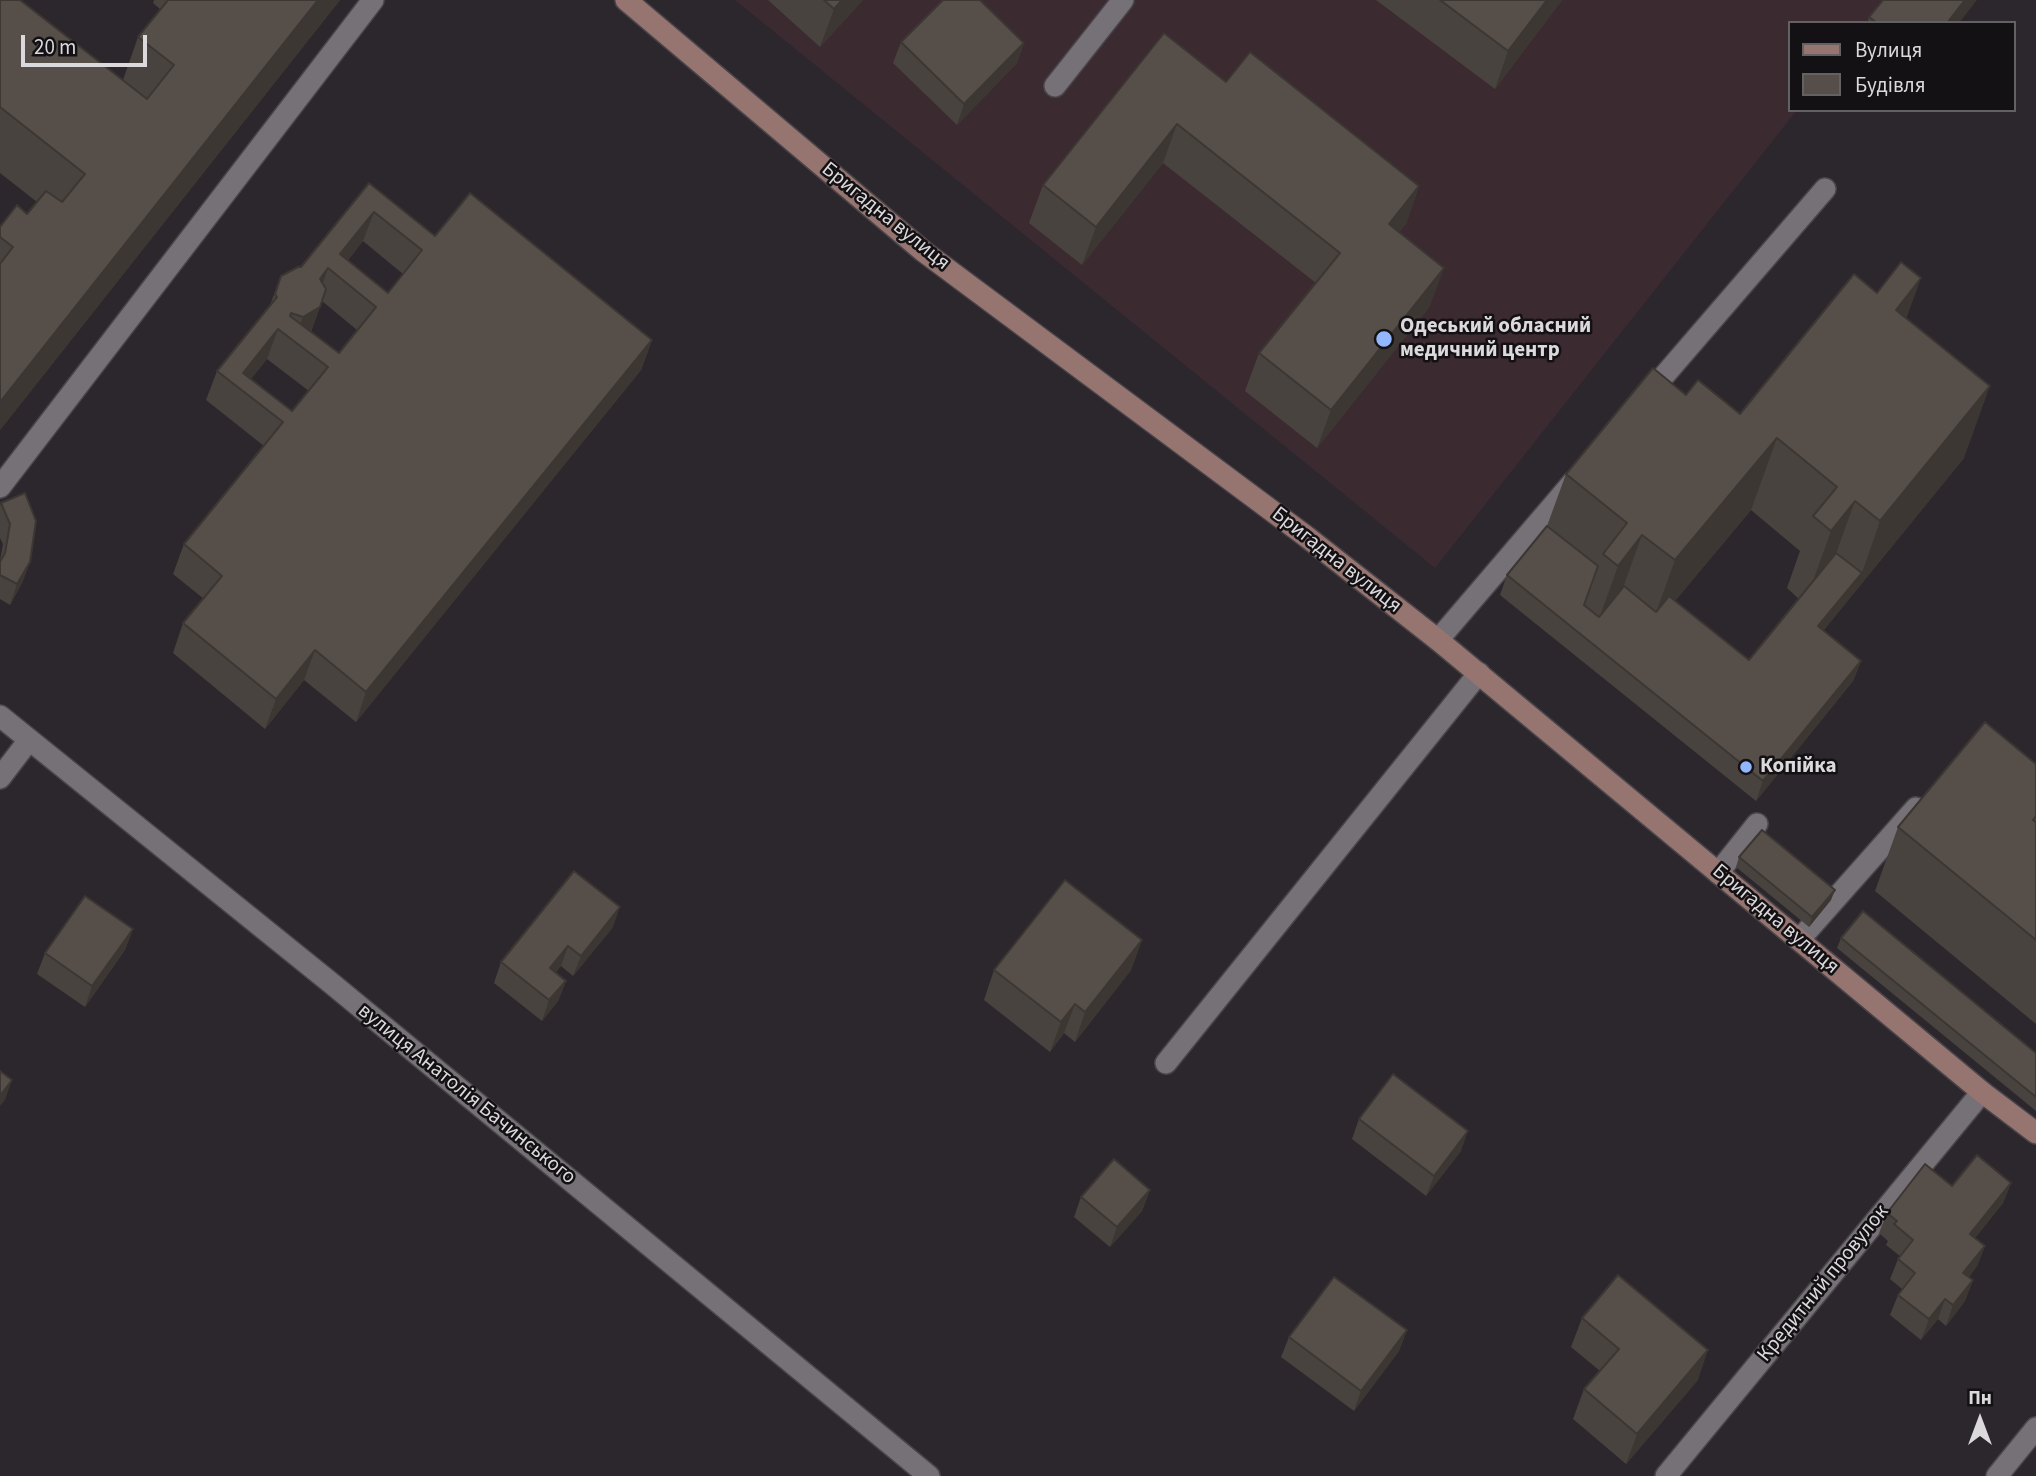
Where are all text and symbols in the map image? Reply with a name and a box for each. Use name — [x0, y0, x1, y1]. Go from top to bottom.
scale bar — [24, 21, 150, 65]
legend — [1787, 21, 2015, 112]
text: 20 m — [34, 32, 76, 62]
text: Вулиця — [1855, 35, 1922, 65]
text: Будівля — [1855, 70, 1926, 100]
street label: Бригадна вулиця — [816, 158, 954, 276]
place label: Одеський обласний медичний центр — [1400, 314, 1591, 364]
marker: Одеський обласний медичний центр — [1374, 329, 1394, 349]
street label: Бригадна вулиця — [1266, 503, 1406, 619]
place label: Копійка — [1760, 754, 1837, 780]
marker: Копійка — [1738, 759, 1754, 775]
street label: Бригадна вулиця — [1706, 860, 1844, 980]
street label: вулиця Анатолія Бачинського — [352, 999, 580, 1191]
street label: Кредитний провулок — [1753, 1200, 1895, 1368]
north arrow — [1945, 1385, 2015, 1455]
text: Пн — [1968, 1385, 1992, 1412]

